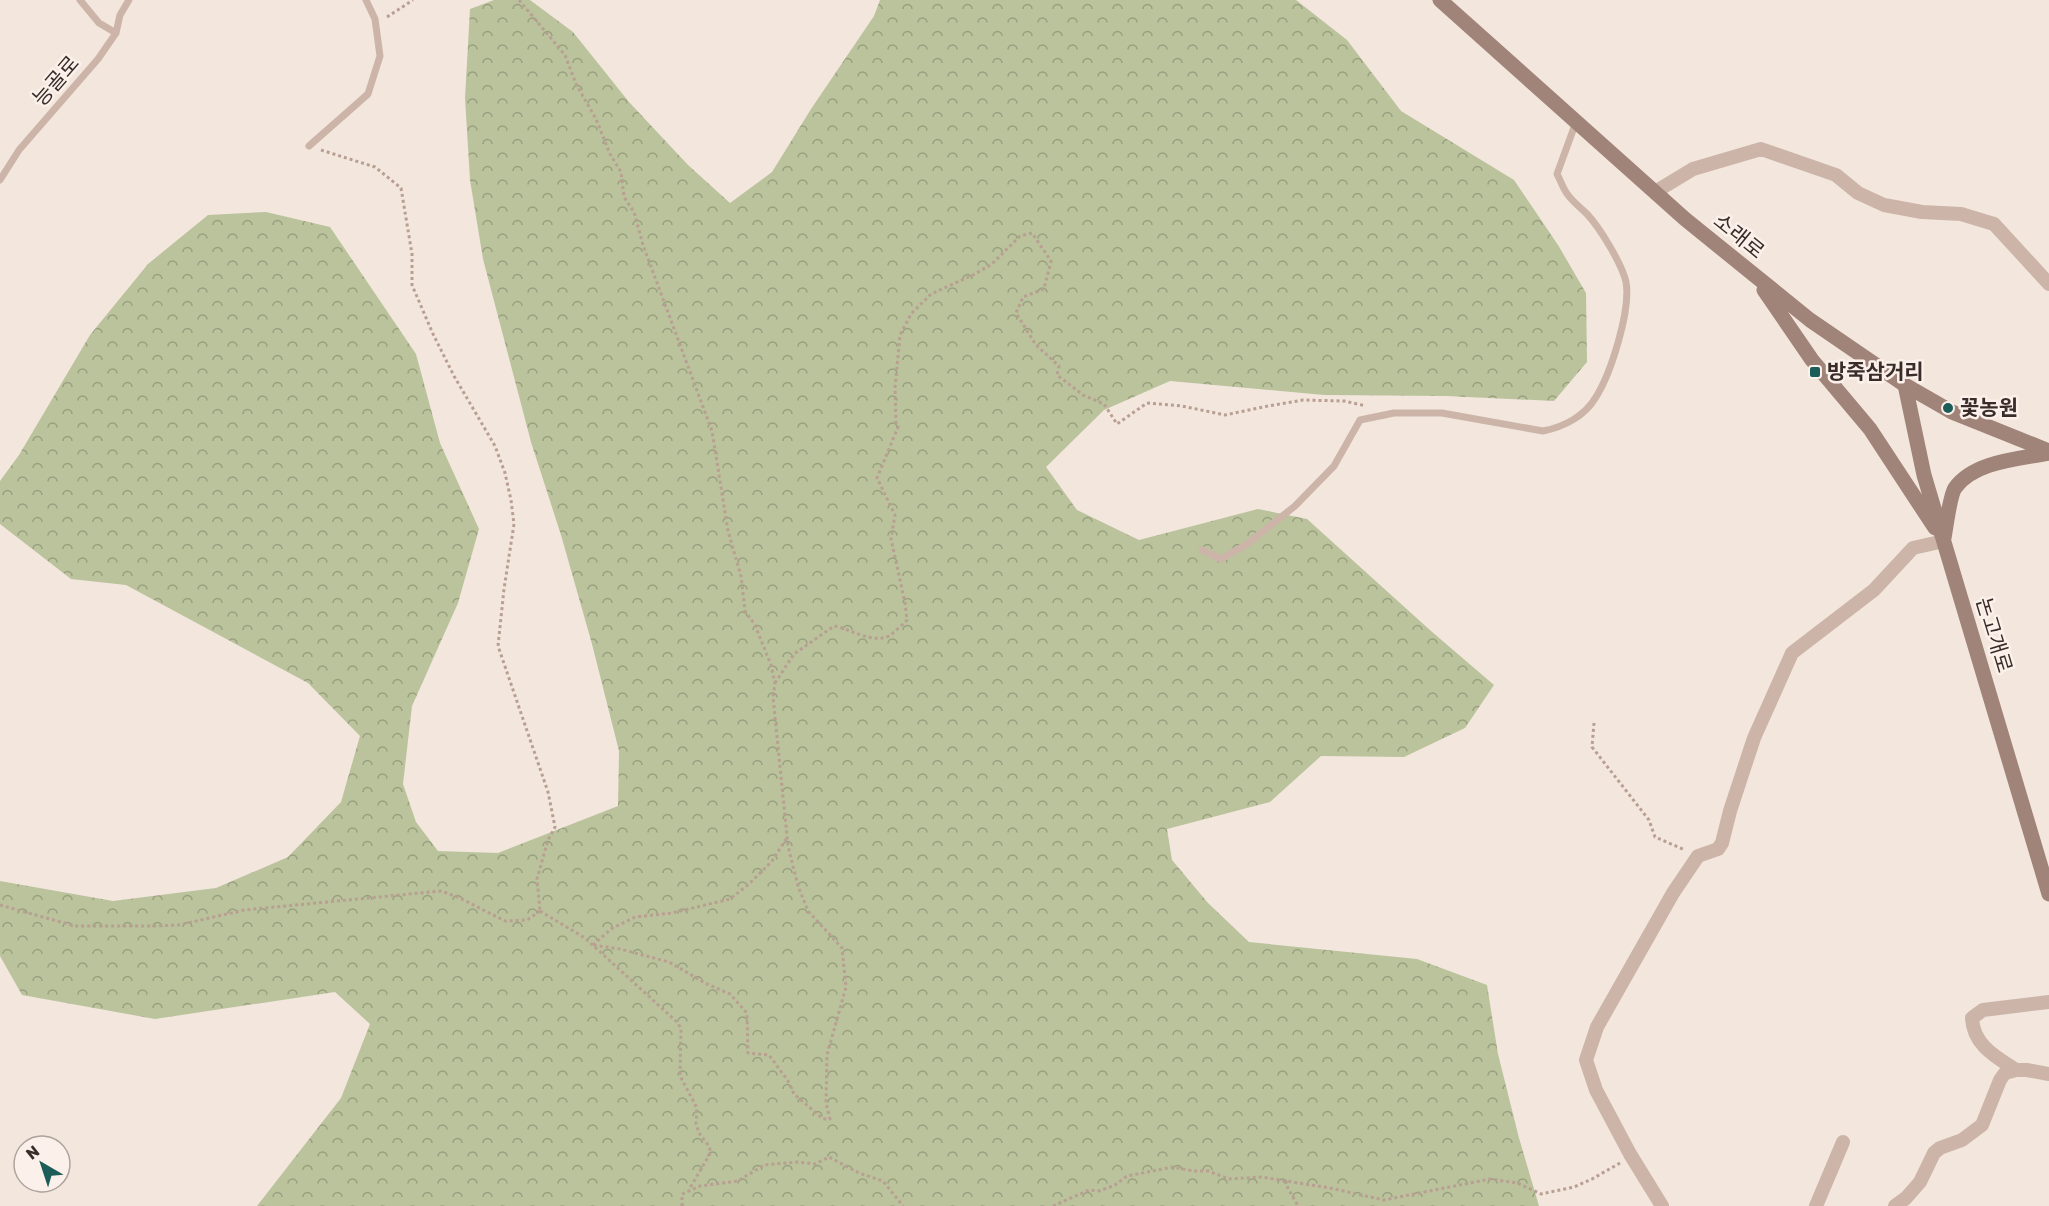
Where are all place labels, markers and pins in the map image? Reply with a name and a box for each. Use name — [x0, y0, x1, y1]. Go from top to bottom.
place label: 방죽삼거리 — [1827, 359, 1924, 384]
marker: 방죽삼거리 — [1808, 365, 1822, 379]
place label: 꽃농원 — [1960, 395, 2018, 420]
marker: 꽃농원 — [1941, 401, 1955, 415]

